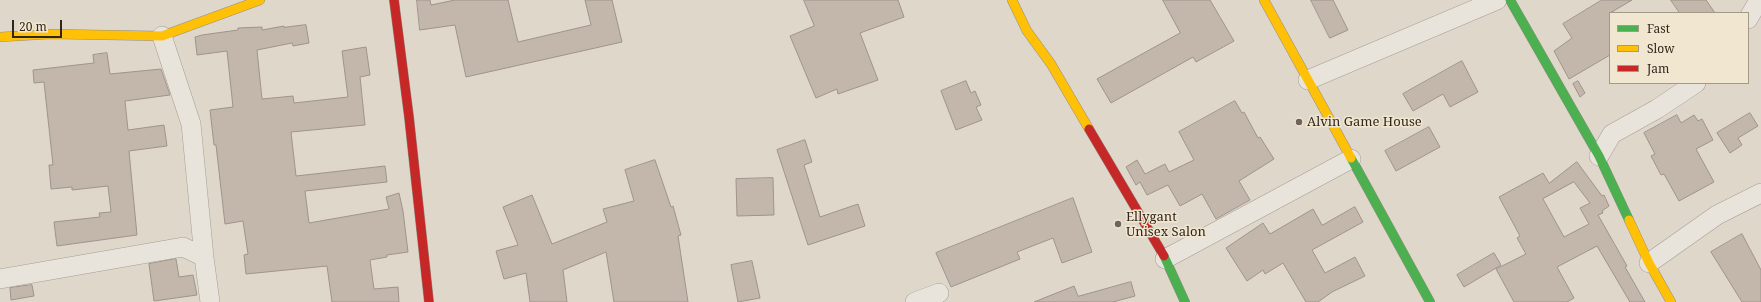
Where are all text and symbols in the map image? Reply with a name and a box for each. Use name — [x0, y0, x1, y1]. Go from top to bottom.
scale bar — [14, 12, 64, 38]
legend — [1609, 12, 1749, 84]
text: 20 m — [19, 18, 47, 35]
text: Fast — [1647, 20, 1670, 37]
text: Slow — [1647, 40, 1675, 57]
text: Jam — [1647, 60, 1669, 77]
place label: Alvin Game House — [1307, 114, 1422, 130]
marker: Alvin Game House — [1294, 117, 1304, 127]
place label: Ellygant Unisex Salon — [1126, 209, 1206, 240]
marker: Ellygant Unisex Salon — [1113, 219, 1123, 229]

